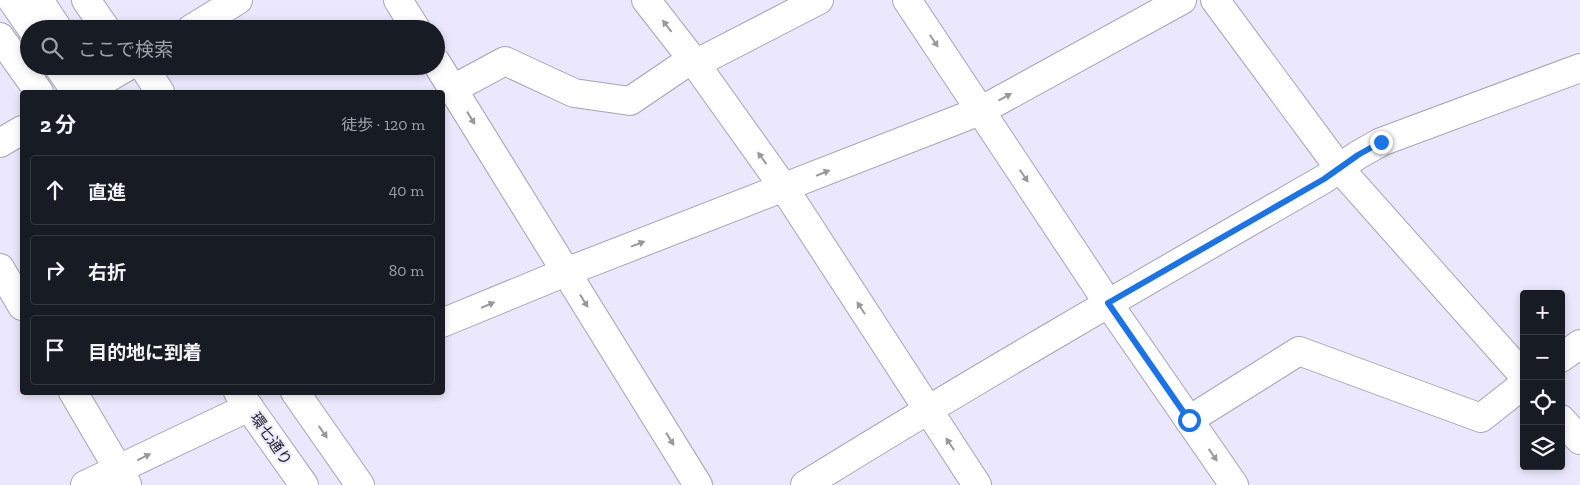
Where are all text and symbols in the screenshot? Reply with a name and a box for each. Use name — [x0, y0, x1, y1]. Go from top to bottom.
search box — [20, 20, 445, 75]
one-way arrow — [661, 20, 672, 33]
icon: search — [38, 34, 66, 62]
one-way arrow — [929, 34, 939, 47]
text: ここで検索 — [78, 38, 173, 61]
one-way arrow — [997, 93, 1012, 101]
text: 2 分 — [40, 112, 76, 137]
one-way arrow — [467, 112, 476, 125]
text: 徒歩 · 120 m — [341, 115, 425, 134]
route end — [1370, 131, 1393, 154]
one-way arrow — [757, 151, 767, 165]
one-way arrow — [815, 169, 830, 176]
one-way arrow — [1019, 169, 1029, 183]
icon: ahead — [41, 176, 69, 204]
text: 直進 — [88, 181, 126, 204]
text: 40 m — [389, 181, 424, 200]
one-way arrow — [631, 240, 646, 248]
icon: right — [41, 256, 69, 284]
text: 右折 — [88, 261, 126, 284]
text: 80 m — [389, 261, 424, 280]
map controls — [1520, 290, 1565, 470]
button: + — [1520, 290, 1565, 335]
one-way arrow — [580, 295, 589, 308]
one-way arrow — [480, 300, 495, 308]
one-way arrow — [856, 301, 866, 315]
button: − — [1520, 335, 1565, 380]
icon: arrive — [41, 336, 69, 364]
text: 目的地に到着 — [88, 341, 202, 364]
button: locate — [1520, 380, 1565, 425]
street label: 環七通り — [246, 409, 296, 469]
route start — [1178, 409, 1201, 432]
one-way arrow — [318, 425, 328, 439]
button: layers — [1520, 425, 1565, 470]
one-way arrow — [665, 433, 674, 446]
one-way arrow — [945, 438, 954, 451]
one-way arrow — [1208, 448, 1218, 462]
one-way arrow — [137, 452, 152, 461]

